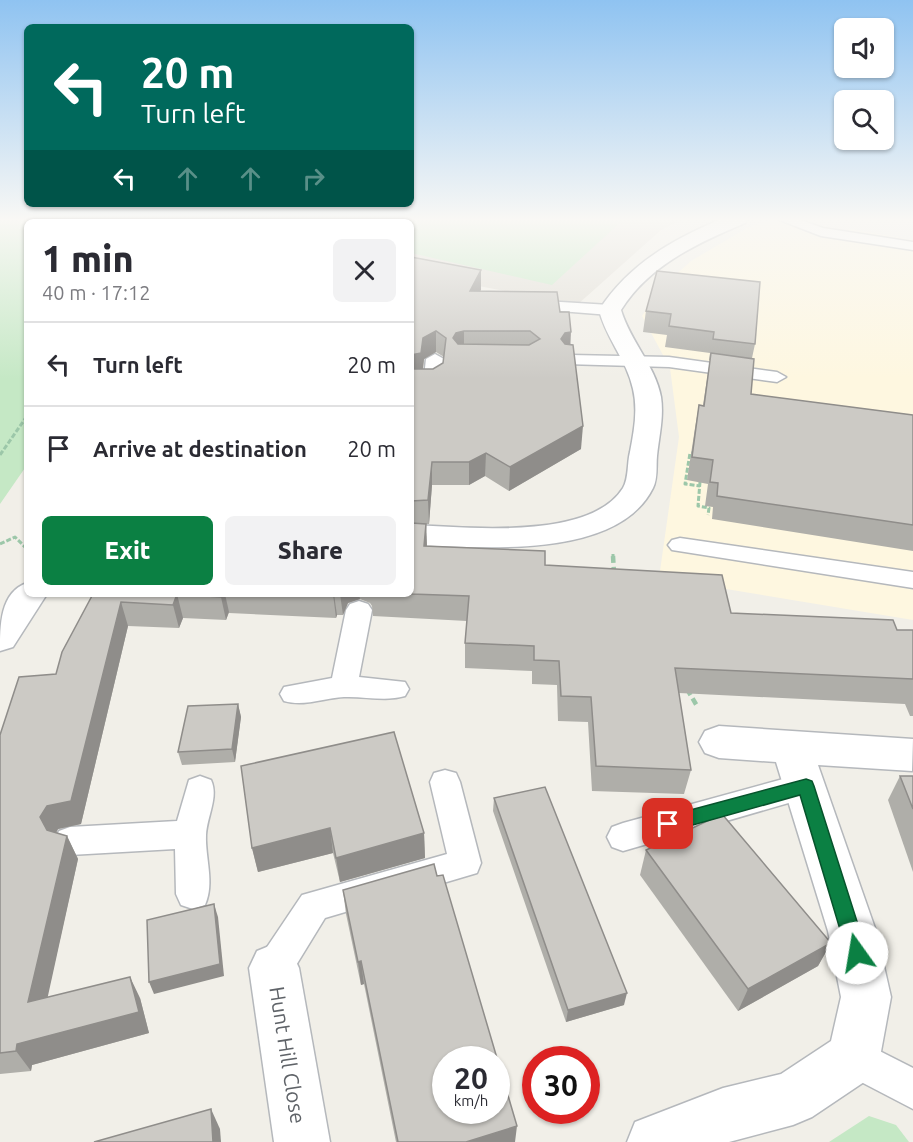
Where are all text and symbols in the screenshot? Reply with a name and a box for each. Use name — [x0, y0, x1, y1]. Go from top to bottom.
map controls — [834, 18, 894, 150]
button: sound — [834, 18, 894, 78]
icon: left — [42, 48, 120, 126]
text: 20 m — [141, 49, 235, 96]
button: search — [834, 90, 894, 150]
text: Turn left — [141, 98, 245, 128]
icon: left — [108, 162, 141, 195]
icon: ahead — [171, 162, 204, 195]
icon: ahead — [234, 162, 267, 195]
icon: right — [297, 162, 330, 195]
text: 1 min — [42, 238, 134, 279]
button: close — [333, 239, 396, 302]
text: 40 m · 17:12 — [42, 281, 151, 304]
icon: left — [42, 348, 75, 381]
text: Turn left — [93, 352, 183, 377]
text: 20 m — [347, 352, 396, 377]
icon: arrive — [42, 432, 75, 465]
text: Arrive at destination — [93, 436, 307, 461]
text: 20 m — [347, 436, 396, 461]
button: Exit — [42, 516, 213, 585]
button: Share — [225, 516, 396, 585]
pin — [642, 798, 693, 849]
icon: arrive — [651, 807, 684, 840]
position arrow — [825, 921, 889, 985]
street label: Hunt Hill Close — [265, 985, 311, 1125]
speed limit sign: 30 — [522, 1046, 600, 1124]
text: 20 — [454, 1061, 488, 1095]
text: km/h — [454, 1092, 488, 1109]

